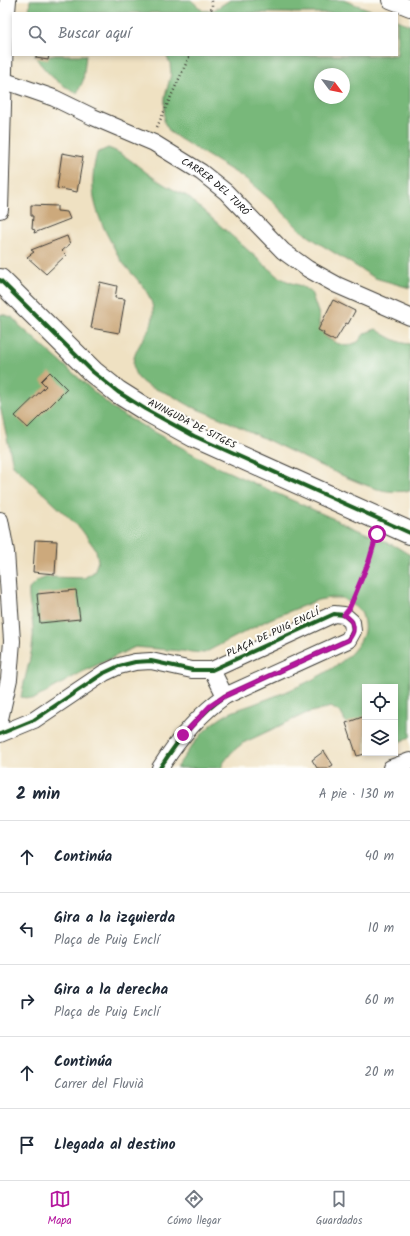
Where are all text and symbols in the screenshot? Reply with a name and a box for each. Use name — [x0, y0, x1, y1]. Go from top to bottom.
search box — [12, 12, 398, 56]
text: Buscar aquí — [58, 22, 131, 46]
icon: search — [26, 23, 48, 45]
north arrow — [314, 68, 350, 104]
street label: CARRER DEL TURÓ — [178, 154, 254, 220]
street label: AVINGUDA DE SITGES — [145, 395, 240, 454]
route start — [368, 525, 386, 543]
street label: PLAÇA DE PUIG ENCLÍ — [224, 604, 324, 662]
map controls — [362, 684, 398, 756]
button: locate — [362, 684, 398, 720]
button: layers — [362, 720, 398, 756]
route end — [174, 726, 192, 744]
text: 2 min — [16, 781, 60, 808]
text: A pie · 130 m — [319, 784, 394, 805]
text: Continúa — [54, 845, 112, 869]
icon: ahead — [16, 846, 38, 868]
text: 40 m — [365, 846, 394, 867]
text: Gira a la izquierda — [54, 906, 175, 930]
icon: left — [16, 918, 38, 940]
text: 10 m — [368, 918, 394, 939]
text: Plaça de Puig Enclí — [54, 930, 159, 951]
text: Gira a la derecha — [54, 978, 168, 1002]
icon: right — [16, 990, 38, 1012]
text: 60 m — [365, 990, 394, 1011]
text: Plaça de Puig Enclí — [54, 1002, 159, 1023]
text: Continúa — [54, 1050, 112, 1074]
icon: ahead — [16, 1062, 38, 1084]
text: 20 m — [364, 1062, 394, 1083]
text: Carrer del Fluvià — [54, 1074, 144, 1095]
text: Llegada al destino — [54, 1133, 176, 1157]
icon: arrive — [16, 1134, 38, 1156]
tab: Mapa — [48, 1188, 72, 1230]
tab: Cómo llegar — [167, 1188, 221, 1230]
tab: Guardados — [316, 1188, 362, 1230]

